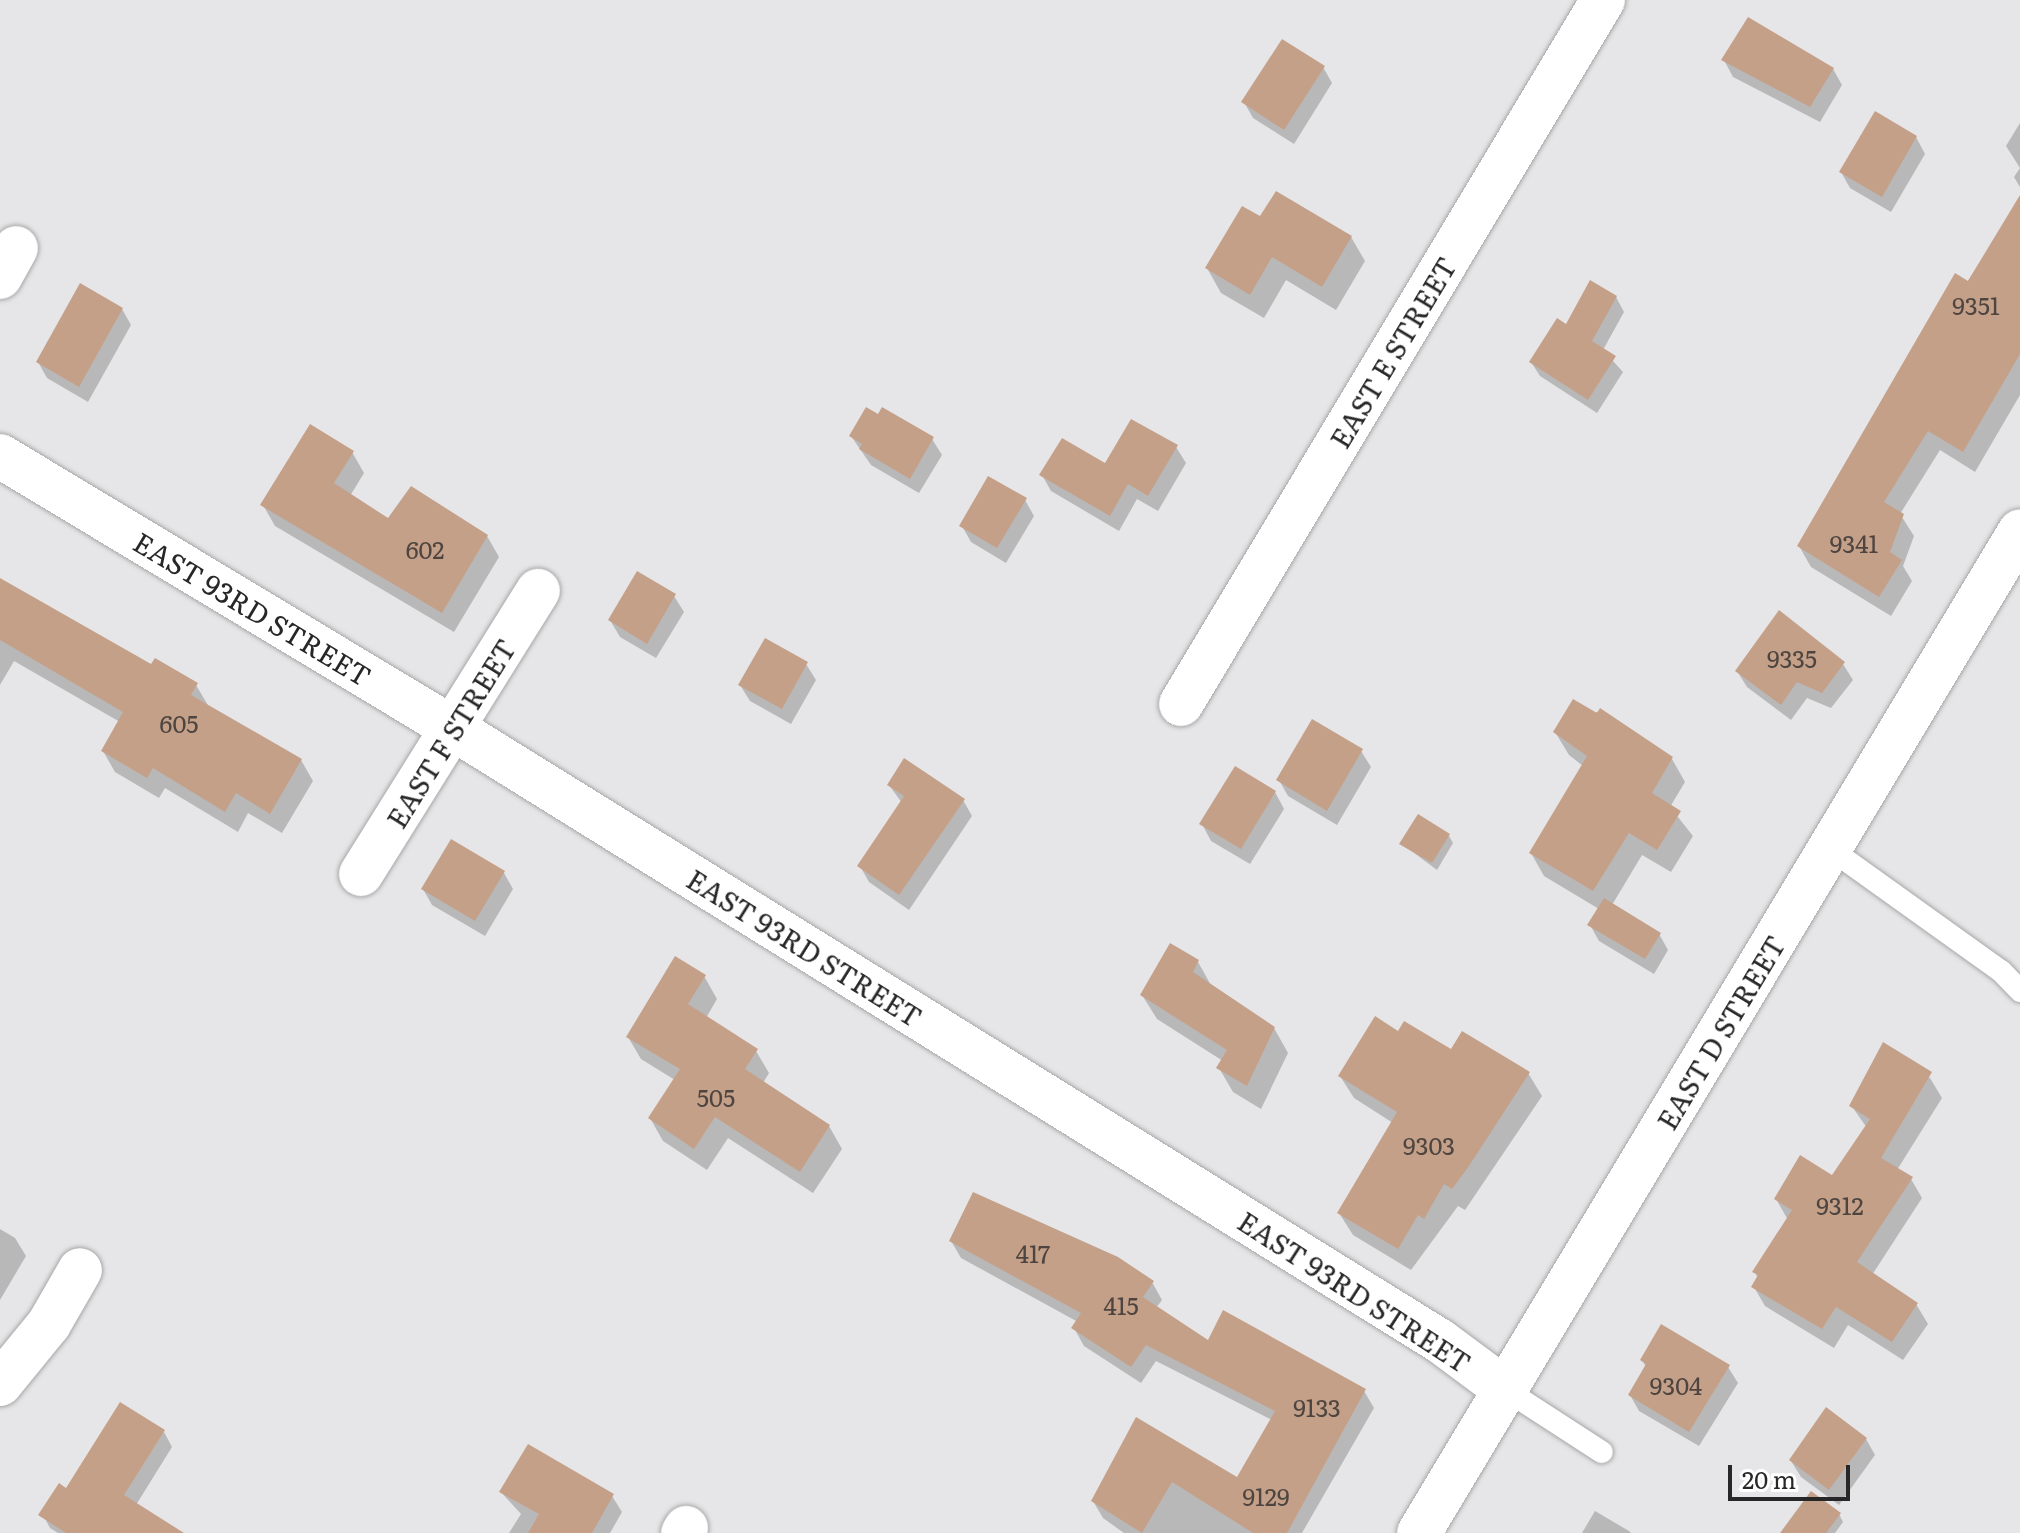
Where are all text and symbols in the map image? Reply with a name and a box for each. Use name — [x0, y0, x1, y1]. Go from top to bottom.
street label: EAST E STREET — [1322, 250, 1462, 454]
house number: 9351 — [1952, 291, 2000, 319]
street label: EAST 93RD STREET — [128, 524, 378, 692]
house number: 9341 — [1830, 529, 1878, 557]
house number: 602 — [406, 535, 444, 563]
street label: EAST F STREET — [378, 632, 522, 834]
house number: 9335 — [1767, 644, 1817, 672]
house number: 605 — [160, 709, 198, 737]
street label: EAST 93RD STREET — [681, 861, 929, 1033]
street label: EAST D STREET — [1649, 929, 1791, 1135]
house number: 505 — [697, 1083, 735, 1111]
house number: 9303 — [1403, 1131, 1455, 1159]
house number: 9312 — [1816, 1191, 1864, 1219]
street label: EAST 93RD STREET — [1232, 1203, 1478, 1379]
house number: 417 — [1016, 1239, 1050, 1267]
house number: 415 — [1103, 1291, 1139, 1319]
house number: 9304 — [1650, 1371, 1702, 1399]
house number: 9133 — [1293, 1393, 1341, 1421]
scale bar — [1732, 1449, 1854, 1499]
text: 20 m — [1742, 1461, 1796, 1496]
house number: 9129 — [1242, 1482, 1290, 1510]

